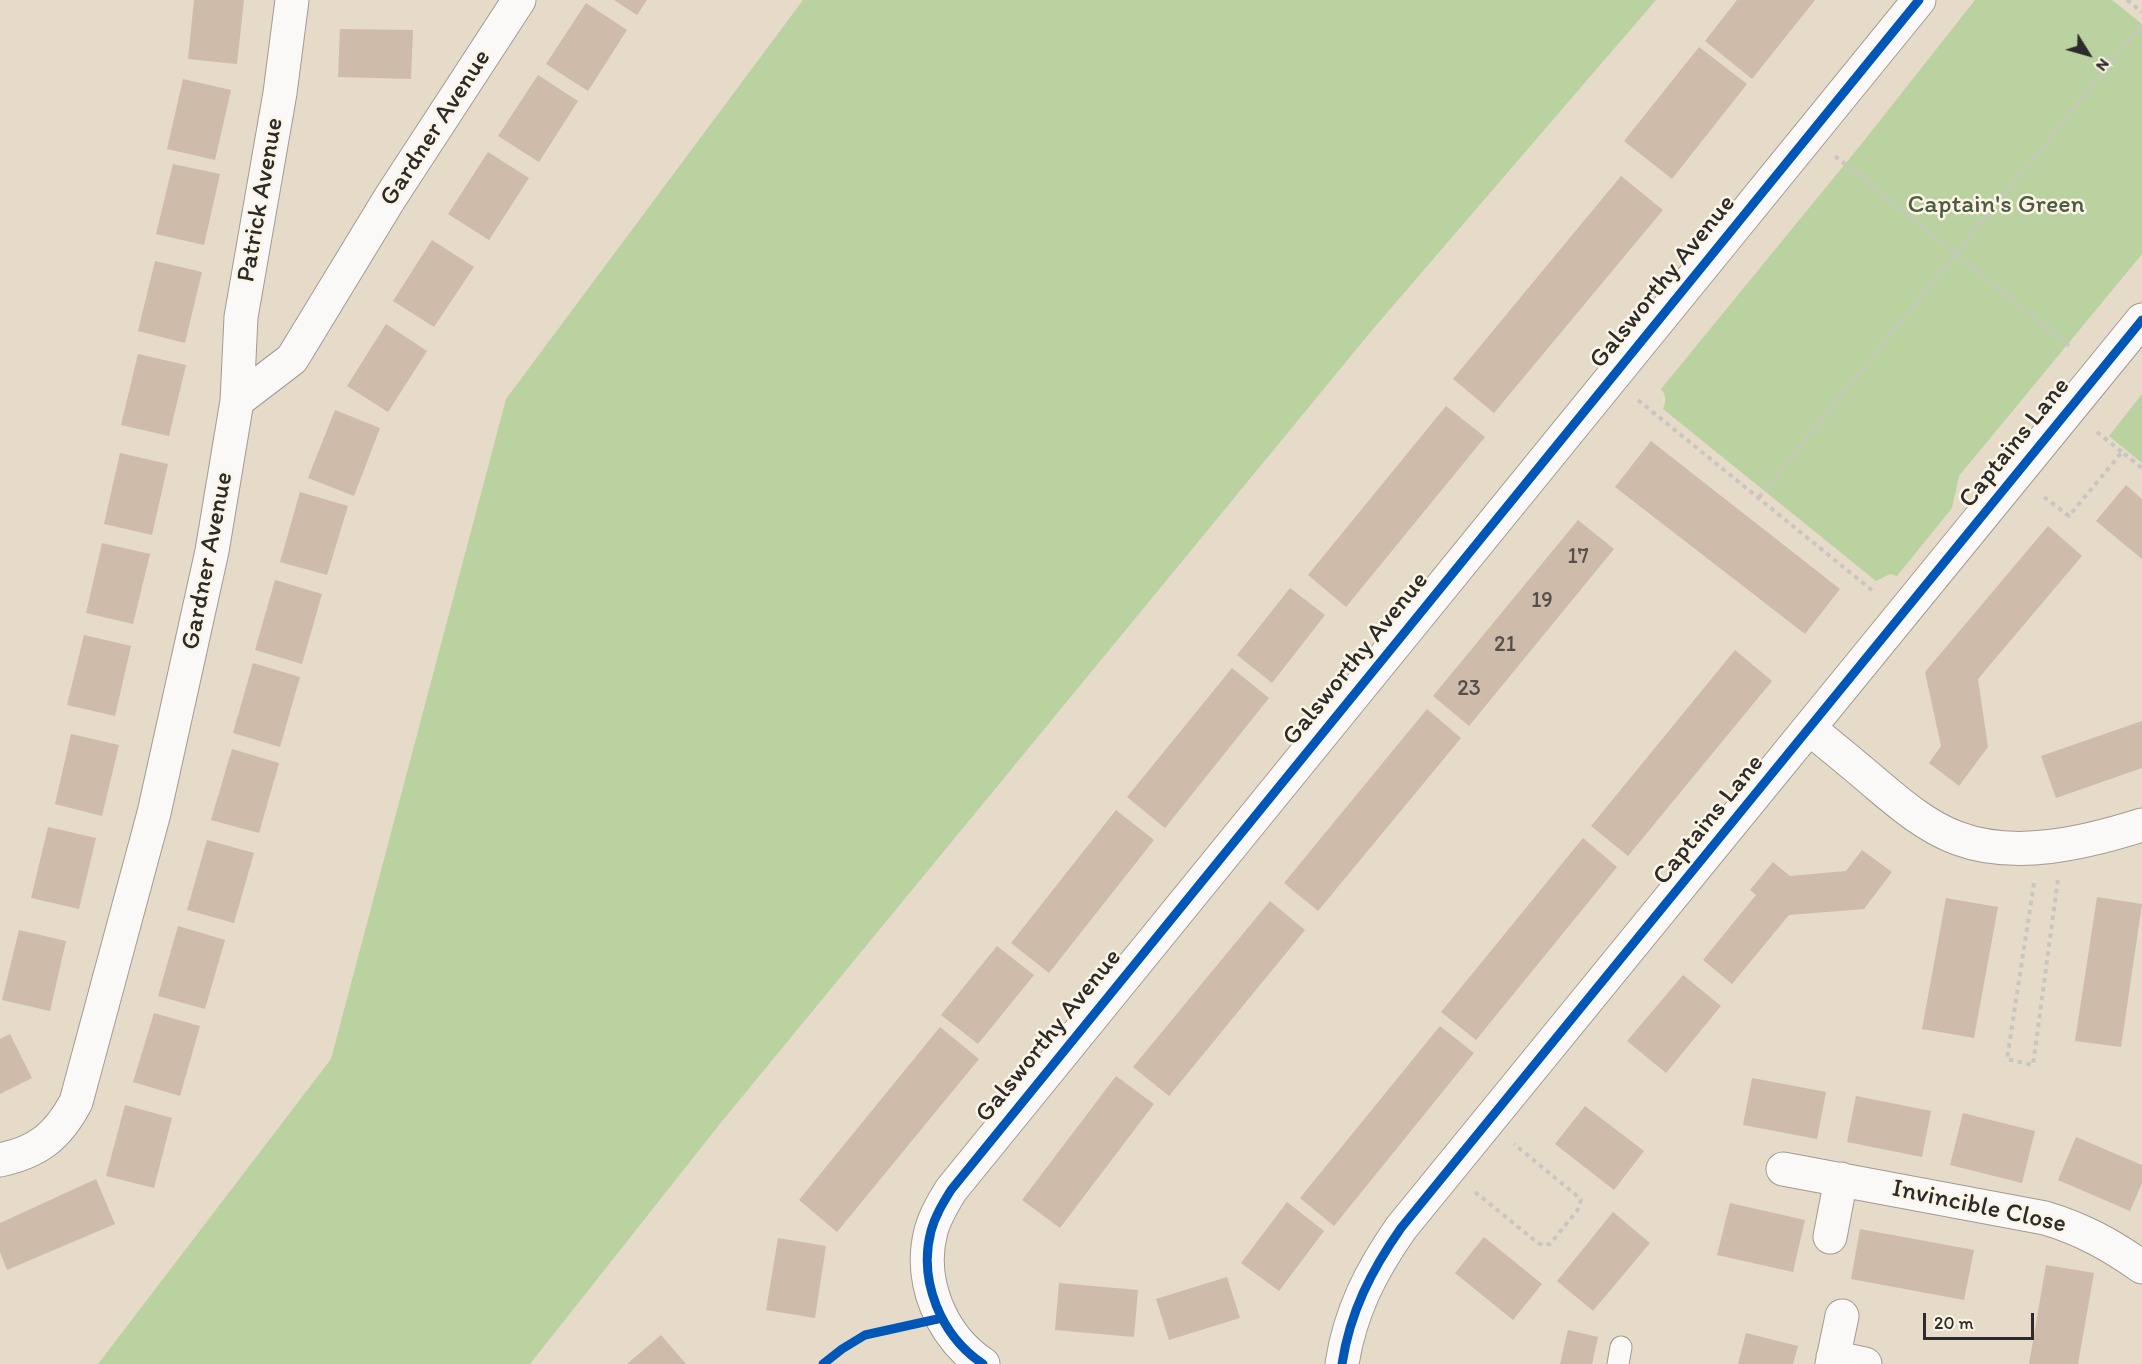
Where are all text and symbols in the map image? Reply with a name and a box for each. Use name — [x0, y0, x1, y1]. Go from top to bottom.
north arrow — [2058, 24, 2118, 84]
street label: Gardner Avenue — [374, 44, 498, 212]
text: N — [2092, 55, 2114, 75]
street label: Patrick Avenue — [231, 115, 291, 285]
street label: Galsworthy Avenue — [1583, 189, 1743, 375]
park label: Captain's Green — [1907, 189, 2085, 221]
street label: Captains Lane — [1953, 371, 2077, 515]
street label: Gardner Avenue — [175, 470, 241, 652]
house number: 17 — [1567, 544, 1589, 570]
street label: Galsworthy Avenue — [1276, 566, 1436, 752]
house number: 19 — [1531, 588, 1553, 614]
house number: 21 — [1494, 632, 1516, 658]
house number: 23 — [1457, 676, 1481, 702]
street label: Captains Lane — [1647, 748, 1771, 892]
street label: Galsworthy Avenue — [969, 943, 1129, 1129]
street label: Invincible Close — [1889, 1173, 2069, 1241]
scale bar — [1926, 1301, 2037, 1339]
text: 20 m — [1934, 1312, 1974, 1334]

